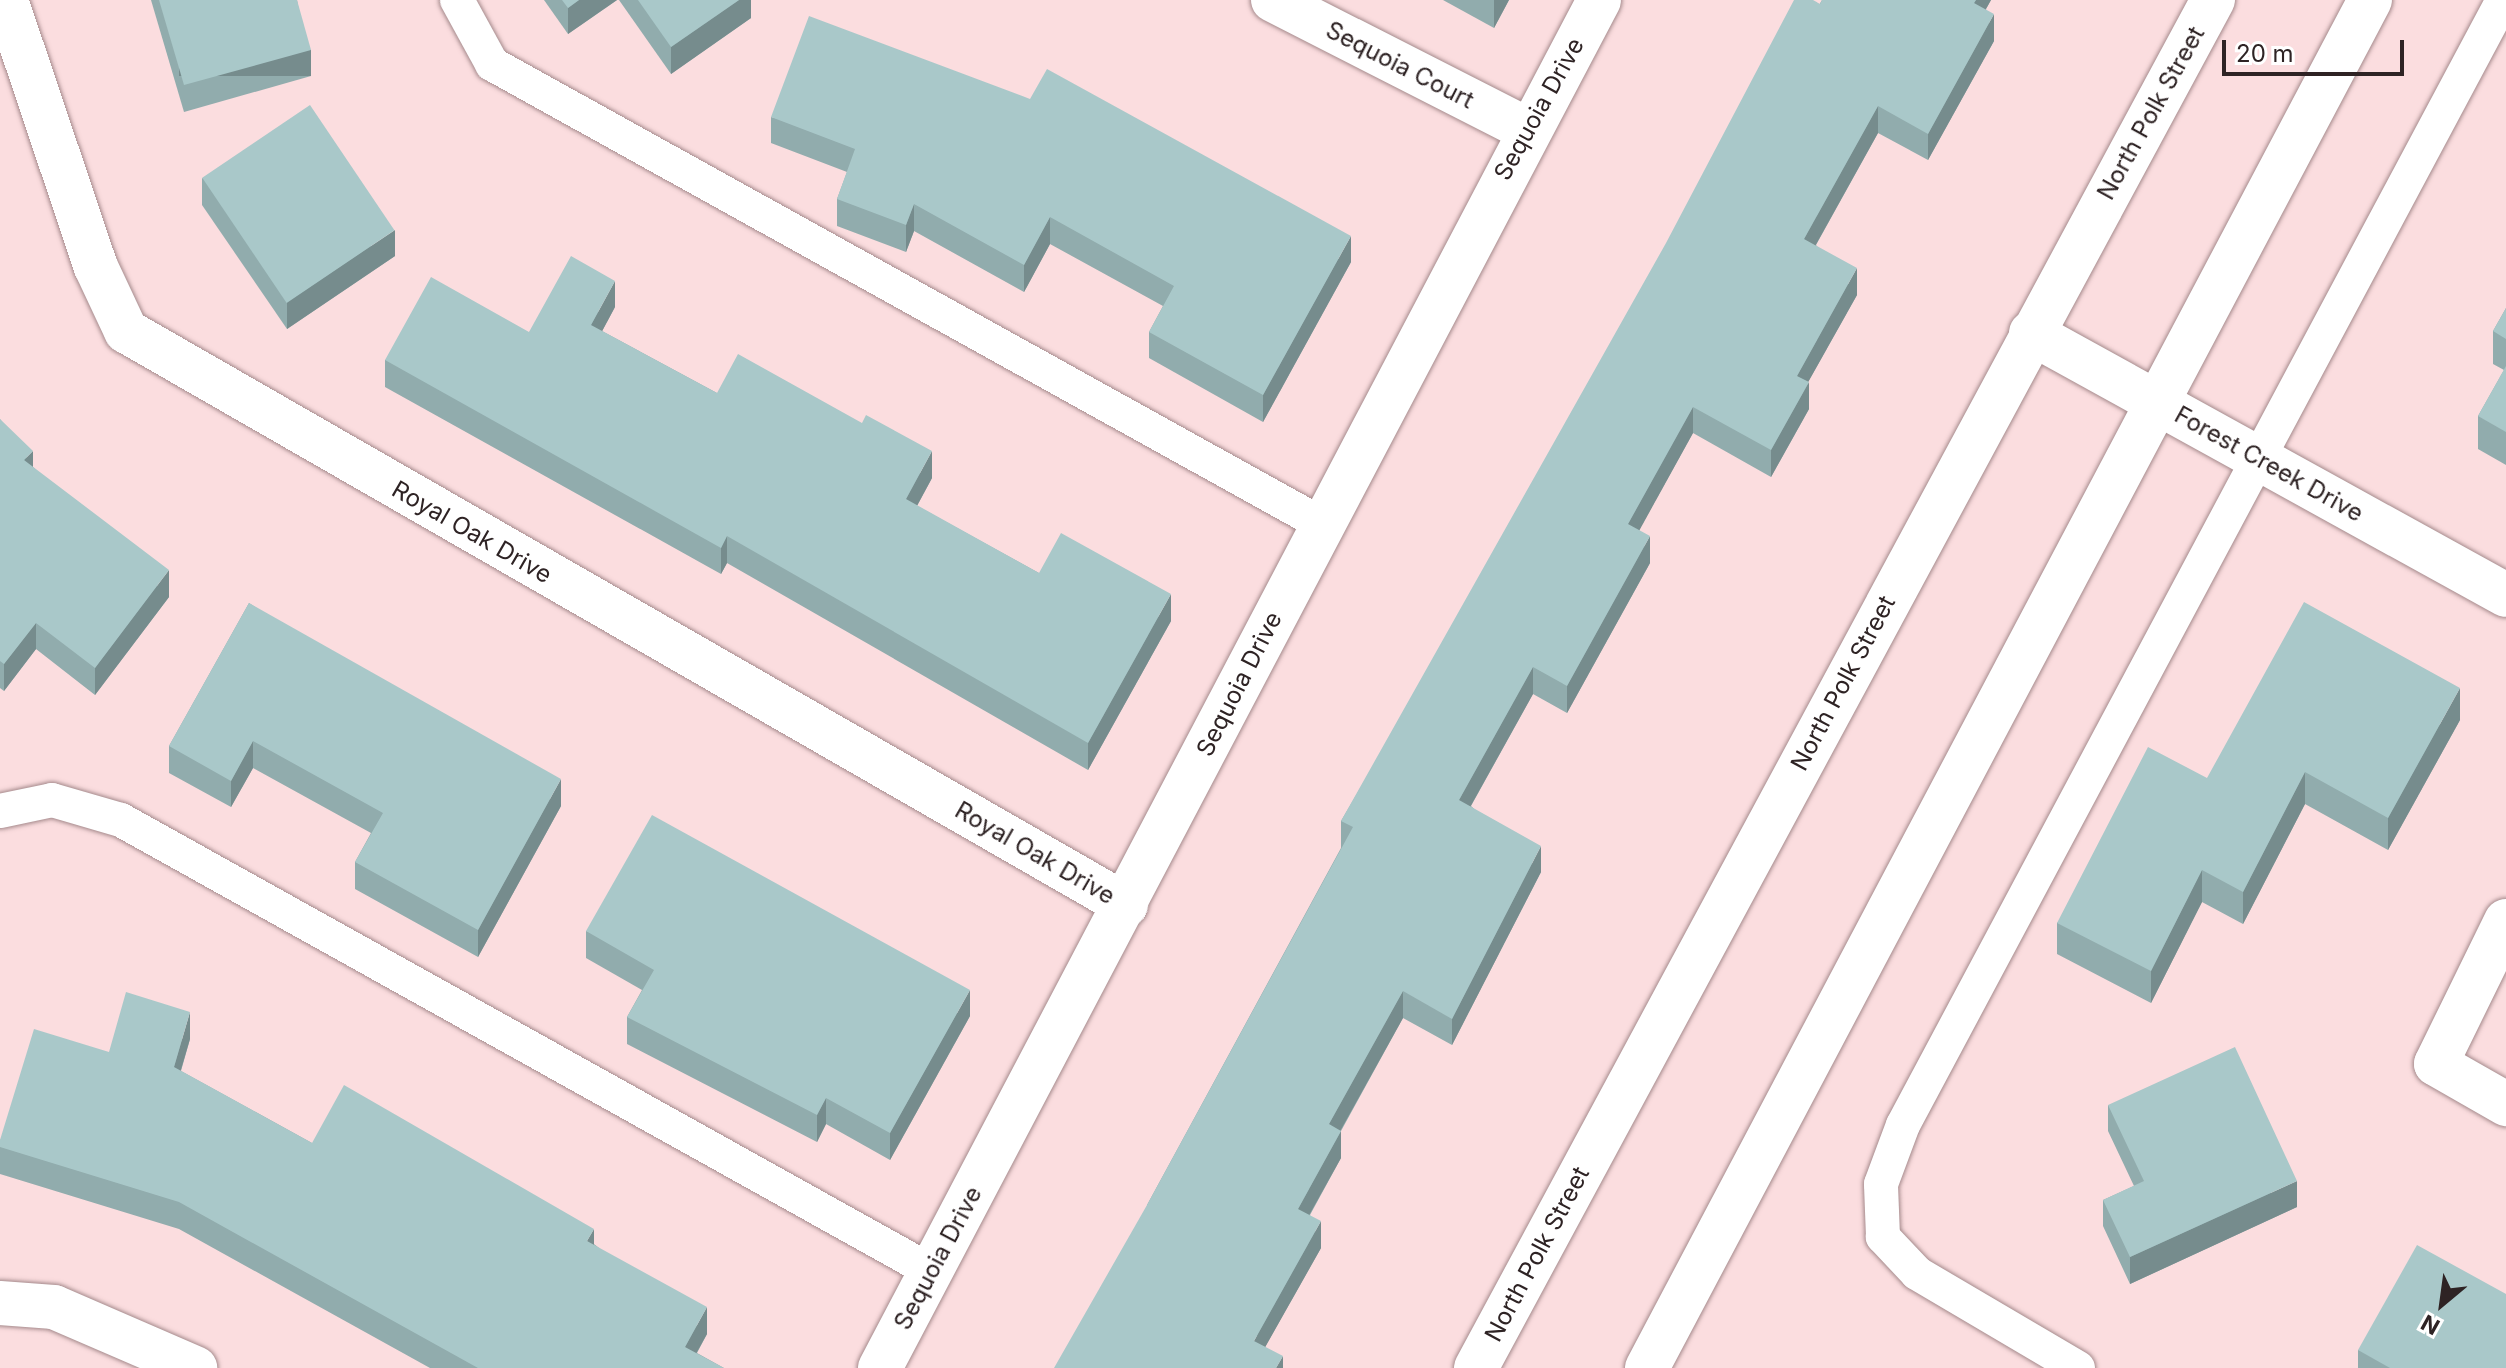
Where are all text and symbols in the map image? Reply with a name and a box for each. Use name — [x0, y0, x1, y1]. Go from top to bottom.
street label: Sequoia Court — [1321, 15, 1479, 115]
street label: North Polk Street — [2091, 21, 2211, 205]
scale bar — [2226, 24, 2408, 74]
street label: Sequoia Drive — [1488, 33, 1590, 185]
text: 20 m — [2236, 39, 2294, 68]
street label: Forest Creek Drive — [2170, 400, 2368, 528]
street label: Royal Oak Drive — [387, 475, 557, 589]
street label: North Polk Street — [1785, 591, 1901, 775]
street label: Sequoia Drive — [1190, 607, 1288, 761]
street label: Royal Oak Drive — [950, 796, 1120, 910]
street label: North Polk Street — [1479, 1162, 1595, 1346]
street label: Sequoia Drive — [888, 1181, 988, 1335]
north arrow — [2402, 1264, 2482, 1344]
text: N — [2417, 1310, 2444, 1340]

